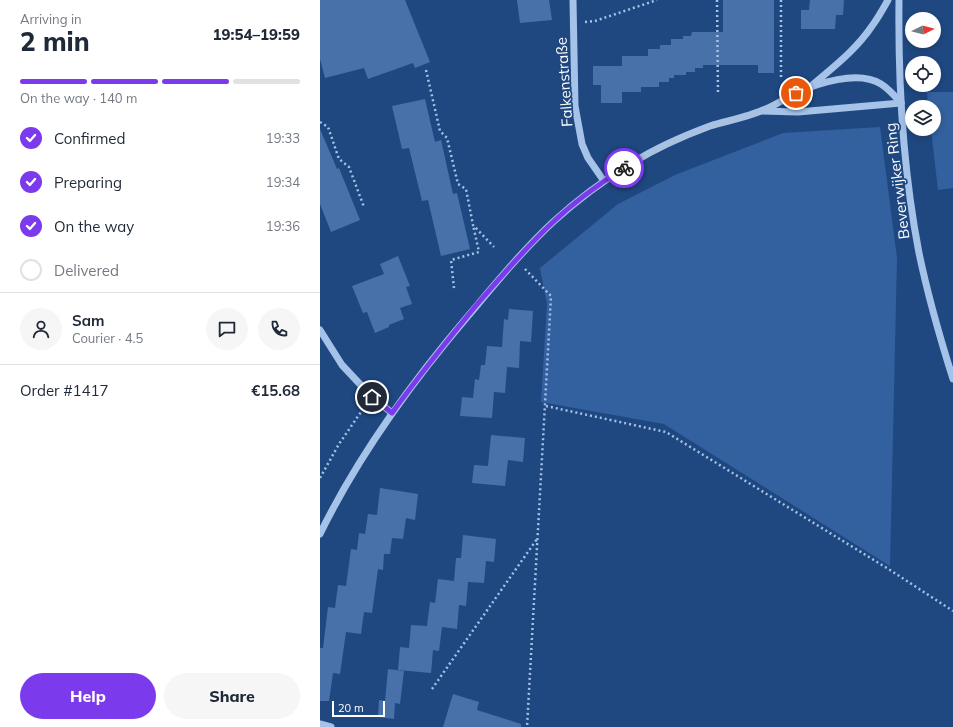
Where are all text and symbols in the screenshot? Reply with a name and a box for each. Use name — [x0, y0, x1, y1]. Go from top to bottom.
text: Arriving in — [20, 11, 82, 27]
north arrow — [905, 12, 941, 48]
map controls — [905, 12, 941, 136]
text: 2 min — [20, 25, 90, 58]
text: 19:54–19:59 — [213, 25, 300, 44]
street label: Falkenstraße — [551, 37, 577, 127]
button: locate — [905, 56, 941, 92]
pin — [779, 76, 813, 110]
icon: bag — [785, 82, 807, 104]
text: On the way · 140 m — [20, 90, 137, 106]
button: layers — [905, 100, 941, 136]
street label: Beverwijker Ring — [880, 122, 914, 240]
icon: check — [20, 127, 42, 149]
text: Confirmed — [54, 129, 125, 148]
text: 19:33 — [266, 130, 300, 146]
courier — [604, 148, 644, 188]
icon: bike — [613, 157, 635, 179]
icon: check — [20, 171, 42, 193]
text: Preparing — [54, 173, 122, 192]
text: 19:34 — [266, 174, 300, 190]
icon: check — [20, 215, 42, 237]
text: On the way — [54, 217, 134, 236]
text: 19:36 — [266, 218, 300, 234]
text: Delivered — [54, 261, 119, 280]
button: person — [20, 308, 62, 350]
button: chat — [206, 308, 248, 350]
button: phone — [258, 308, 300, 350]
text: Sam — [72, 311, 104, 330]
text: Courier · 4.5 — [72, 330, 143, 346]
pin — [355, 380, 389, 414]
text: Order #1417 — [20, 381, 108, 400]
text: €15.68 — [251, 381, 300, 400]
icon: home — [361, 386, 383, 408]
button: Help — [20, 673, 156, 719]
button: Share — [164, 673, 300, 719]
scale bar — [332, 699, 385, 718]
text: 20 m — [338, 701, 364, 715]

